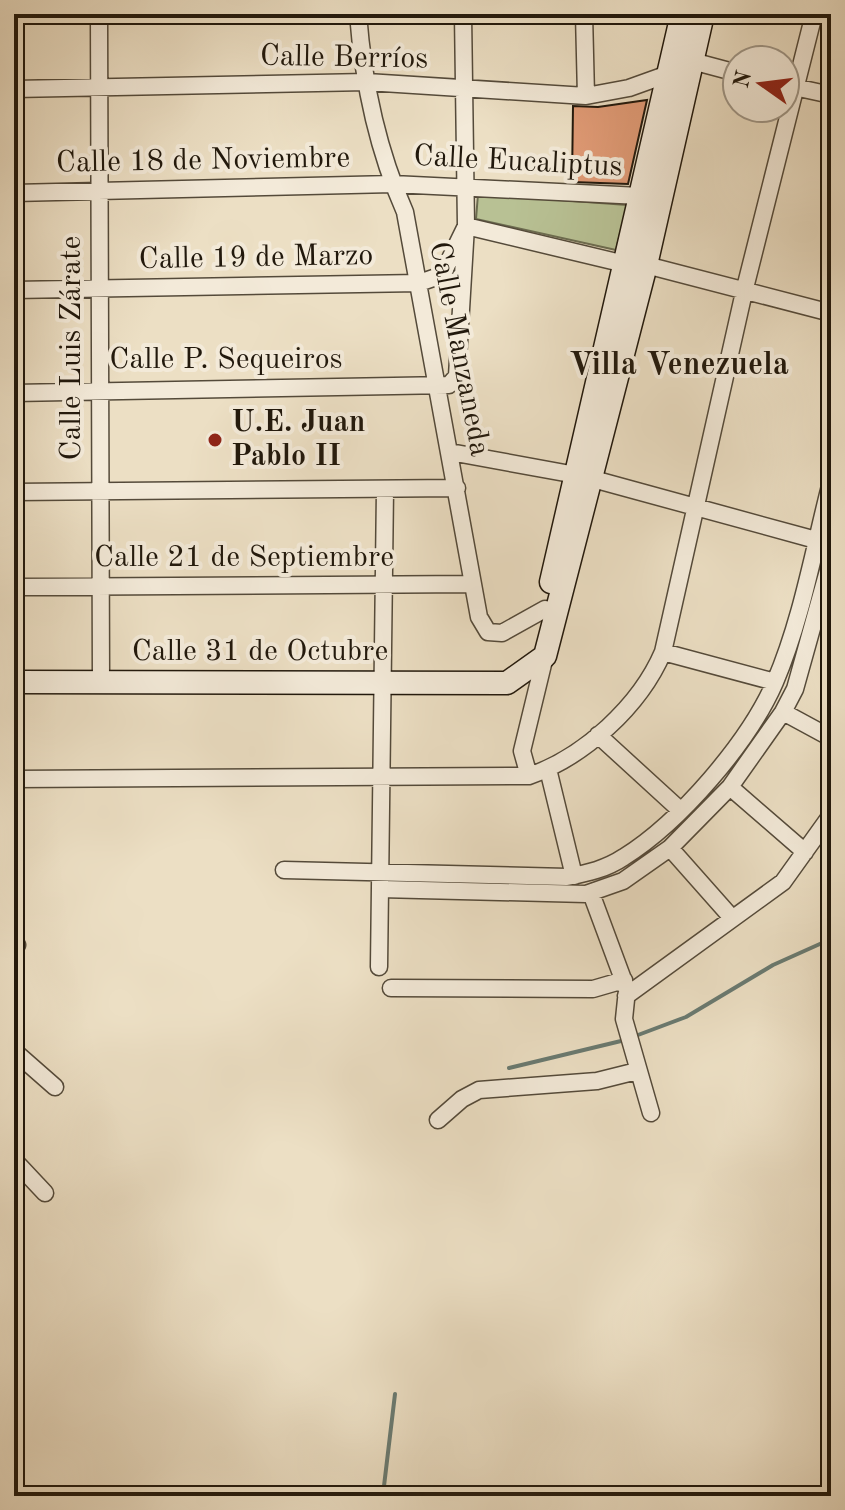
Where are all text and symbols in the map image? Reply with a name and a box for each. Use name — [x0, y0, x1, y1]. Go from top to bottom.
street label: Calle Berríos — [260, 42, 428, 74]
north arrow — [721, 44, 801, 124]
text: N — [731, 69, 756, 90]
street label: Calle Eucaliptus — [413, 142, 623, 182]
street label: Calle 18 de Noviembre — [56, 143, 350, 179]
street label: Calle Luis Zárate — [57, 236, 87, 460]
street label: Calle Manzaneda — [423, 239, 495, 459]
street label: Calle 19 de Marzo — [138, 241, 374, 275]
street label: Calle P. Sequeiros — [109, 345, 343, 375]
district label: Villa Venezuela — [569, 350, 789, 382]
place label: U.E. Juan Pablo II — [231, 408, 365, 472]
marker: U.E. Juan Pablo II — [206, 431, 224, 449]
street label: Calle 21 de Septiembre — [94, 543, 394, 573]
street label: Calle 31 de Octubre — [132, 637, 388, 667]

